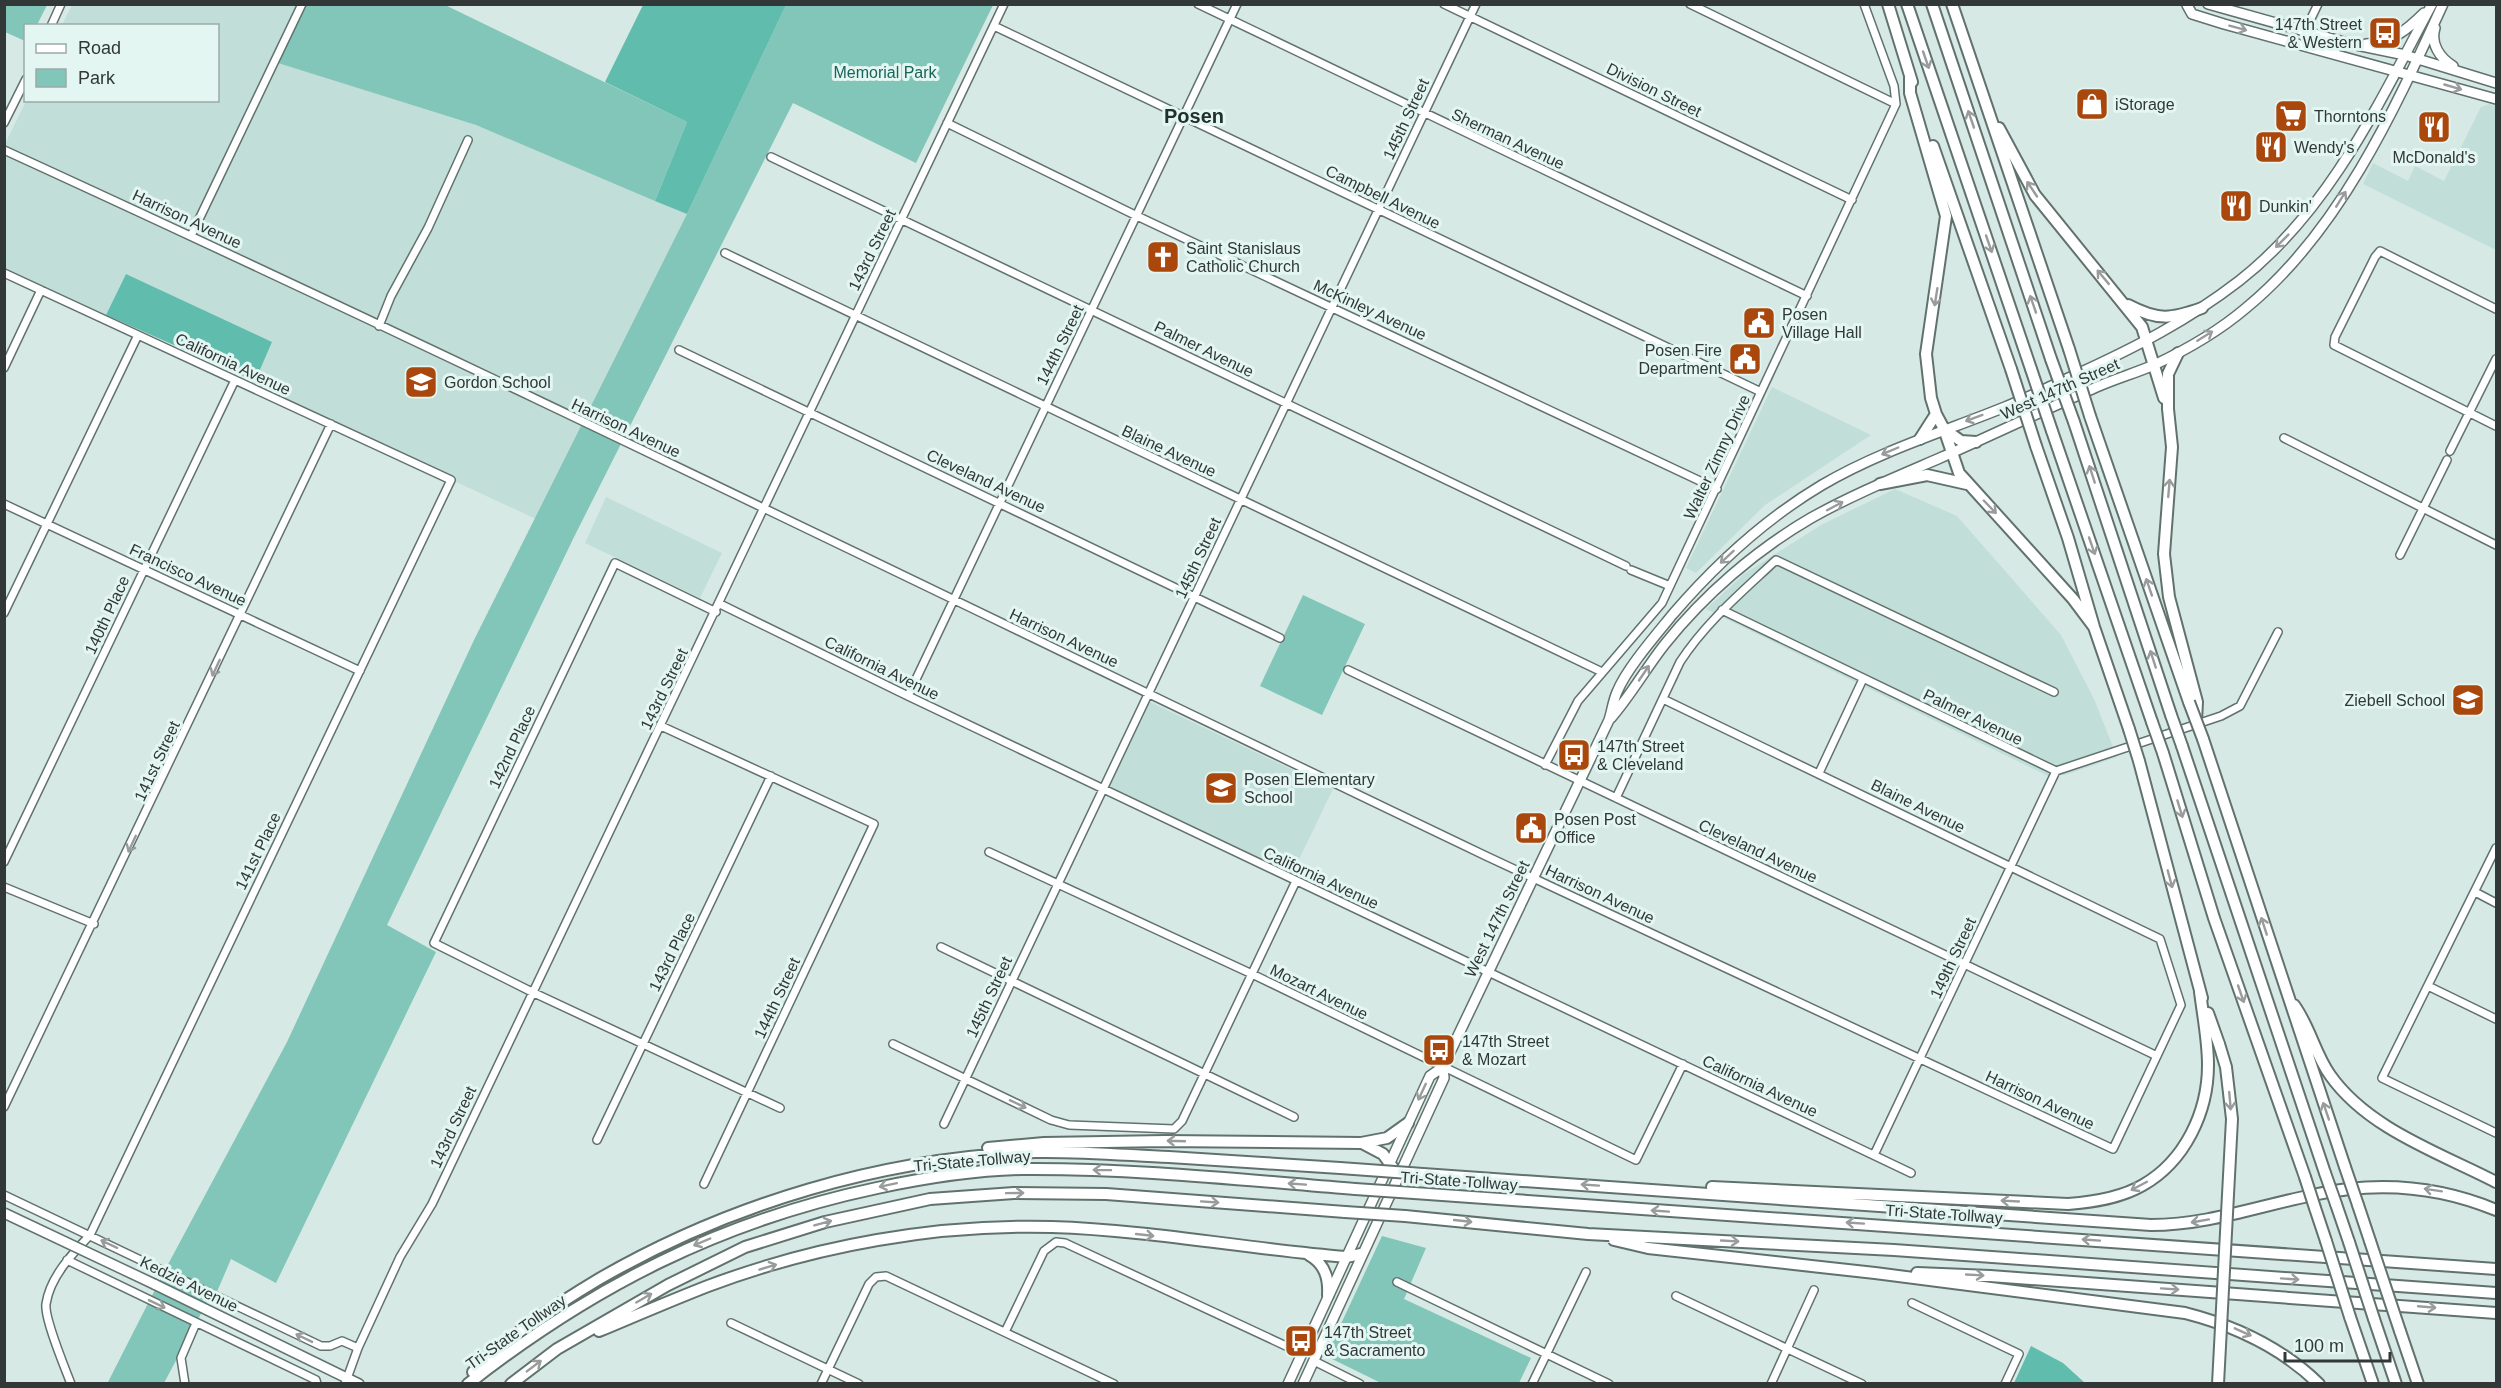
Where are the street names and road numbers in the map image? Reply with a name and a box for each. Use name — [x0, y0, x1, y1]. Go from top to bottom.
street label: Division Street — [1604, 60, 1705, 120]
street label: 145th Street — [1380, 75, 1432, 162]
street label: Sherman Avenue — [1449, 105, 1567, 173]
street label: Campbell Avenue — [1323, 162, 1443, 232]
street label: Harrison Avenue — [130, 186, 244, 252]
street label: 143rd Street — [845, 206, 899, 293]
street label: McKinley Avenue — [1311, 276, 1429, 344]
street label: 144th Street — [1033, 302, 1087, 388]
street label: Palmer Avenue — [1152, 318, 1256, 380]
street label: California Avenue — [173, 330, 293, 398]
street label: West 147th Street — [1998, 355, 2122, 423]
street label: Walter Zimny Drive — [1681, 392, 1753, 522]
street label: Harrison Avenue — [569, 395, 683, 461]
street label: Blaine Avenue — [1119, 422, 1219, 480]
street label: Cleveland Avenue — [924, 446, 1048, 516]
street label: 145th Street — [1172, 514, 1224, 601]
street label: Francisco Avenue — [127, 540, 249, 610]
street label: 140th Place — [81, 573, 133, 657]
street label: Harrison Avenue — [1007, 605, 1121, 671]
street label: California Avenue — [822, 633, 942, 703]
street label: 143rd Street — [637, 645, 691, 732]
street label: Palmer Avenue — [1921, 686, 2025, 748]
street label: 142nd Place — [485, 703, 539, 791]
street label: 141st Street — [131, 718, 183, 804]
street label: Blaine Avenue — [1868, 776, 1968, 836]
street label: 141st Place — [232, 810, 284, 892]
street label: Cleveland Avenue — [1696, 816, 1820, 886]
street label: California Avenue — [1261, 844, 1381, 912]
street label: West 147th Street — [1461, 857, 1533, 980]
street label: Harrison Avenue — [1543, 861, 1657, 927]
street label: 143rd Place — [646, 910, 698, 994]
street label: 149th Street — [1927, 914, 1979, 1001]
street label: 145th Street — [963, 953, 1015, 1040]
street label: 144th Street — [751, 954, 803, 1041]
street label: Mozart Avenue — [1267, 961, 1371, 1023]
street label: California Avenue — [1700, 1052, 1820, 1120]
street label: Harrison Avenue — [1983, 1067, 2097, 1133]
street label: 143rd Street — [427, 1083, 480, 1170]
street label: Tri-State Tollway — [913, 1147, 1031, 1175]
street label: Tri-State Tollway — [1400, 1168, 1518, 1194]
street label: Tri-State Tollway — [1885, 1201, 2003, 1227]
street label: Kedzie Avenue — [137, 1253, 241, 1315]
street label: Tri-State Tollway — [463, 1291, 569, 1373]

